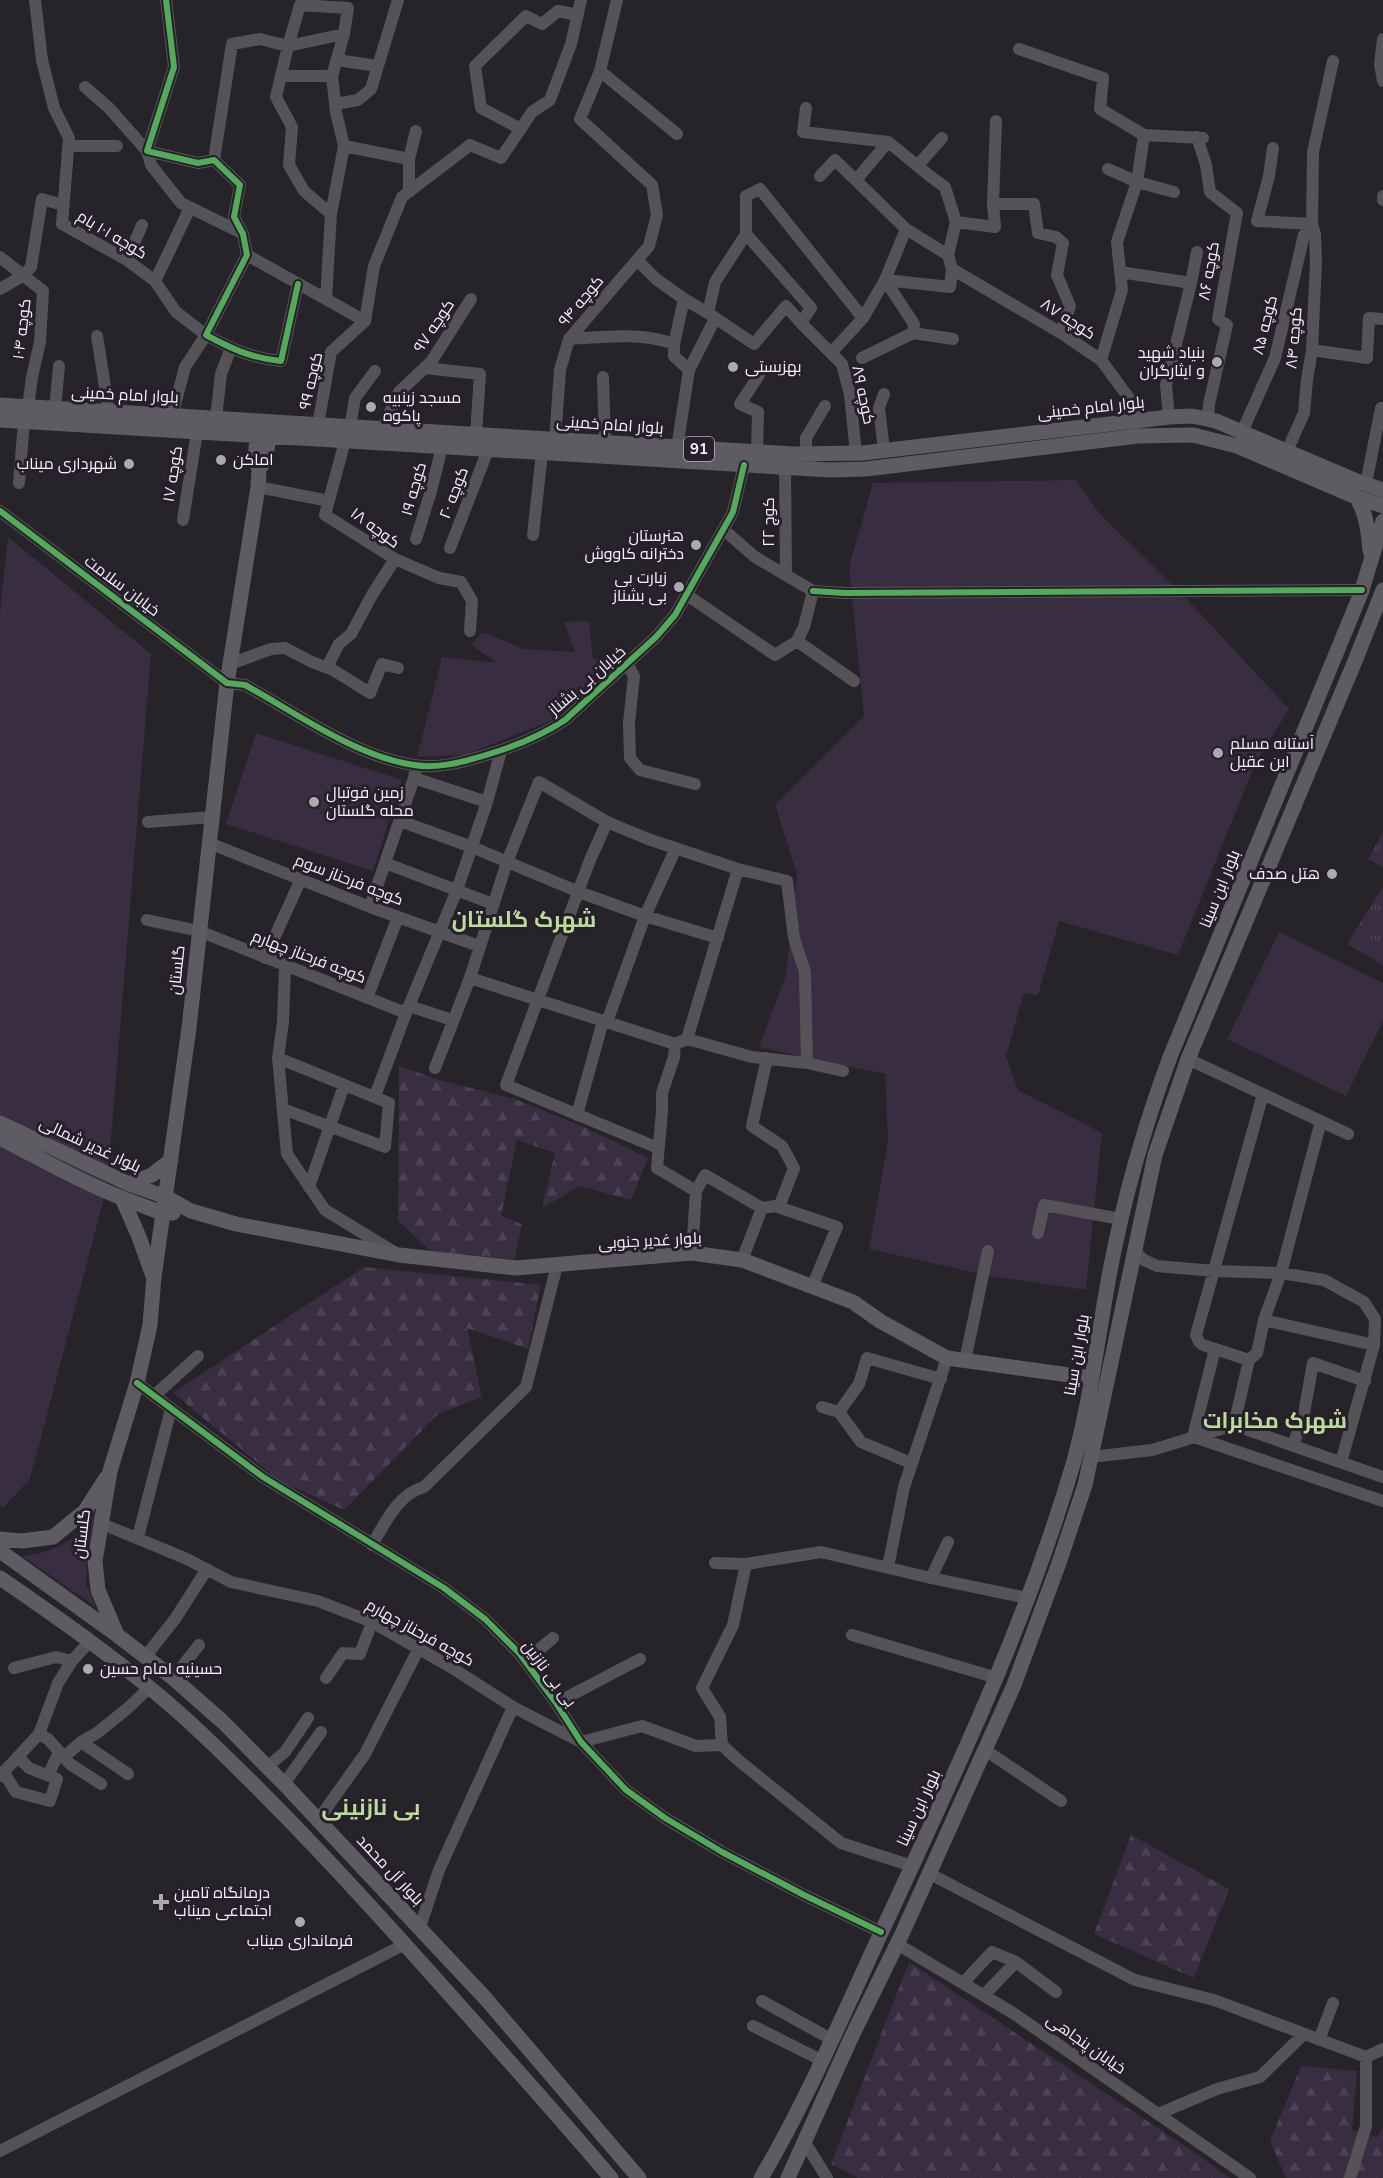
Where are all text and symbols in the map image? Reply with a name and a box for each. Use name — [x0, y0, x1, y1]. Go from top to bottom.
street label: کوچه ۱۰۱ بام — [73, 205, 151, 265]
street label: کوچه ۸۶ — [1193, 240, 1225, 302]
street label: کوچه ۹۴ — [553, 271, 609, 331]
street label: کوچه ۸۷ — [1036, 293, 1100, 345]
street label: کوچه ۸۵ — [1247, 293, 1283, 357]
street label: کوچه ۹۷ — [408, 295, 460, 357]
street label: کوچه ۱۰۴ — [7, 297, 37, 361]
street label: کوچه ۸۴ — [1280, 306, 1308, 370]
place label: بنیاد شهید و ایثارگران — [1138, 342, 1205, 382]
street label: کوچه ۹۹ — [294, 350, 328, 412]
marker: بنیاد شهید و ایثارگران — [1210, 355, 1224, 369]
place label: بهزیستی — [745, 356, 802, 378]
marker: بهزیستی — [726, 360, 740, 374]
street label: کوچه ۸۹ — [846, 363, 880, 427]
street label: بلوار امام خمینی — [71, 381, 179, 409]
place label: مسجد زینبیه پاکوه — [383, 387, 461, 427]
street label: بلوار امام خمینی — [1036, 391, 1146, 425]
marker: مسجد زینبیه پاکوه — [364, 400, 378, 414]
street label: بلوار امام خمینی — [556, 410, 664, 440]
road number: 91 — [684, 437, 714, 461]
street label: کوچه ۱۷ — [158, 444, 188, 504]
place label: اماکن — [233, 449, 273, 471]
place label: شهرداری میناب — [17, 453, 117, 475]
marker: اماکن — [214, 453, 228, 467]
marker: شهرداری میناب — [122, 457, 136, 471]
street label: کوچه ۱۹ — [396, 460, 432, 518]
street label: کوچه ۲۰ — [434, 464, 474, 522]
street label: کوچ ۲۲ — [758, 497, 780, 547]
street label: کوچه ۱۸ — [346, 503, 404, 553]
place label: هنرستان دخترانه کاووش — [584, 525, 684, 565]
marker: هنرستان دخترانه کاووش — [689, 538, 703, 552]
street label: خیابان سلامت — [80, 550, 164, 622]
place label: زیارت بی بی بشناز — [612, 567, 667, 607]
marker: زیارت بی بی بشناز — [672, 580, 686, 594]
street label: خیابان بی بشناز — [543, 641, 631, 722]
place label: آستانه مسلم ابن عقیل — [1230, 733, 1315, 773]
marker: آستانه مسلم ابن عقیل — [1211, 746, 1225, 760]
place label: زمین فوتبال محله گلستان — [326, 782, 414, 822]
marker: زمین فوتبال محله گلستان — [307, 795, 321, 809]
street label: بلوار ابن سینا — [1194, 847, 1246, 931]
street label: کوچه فرحناز سوم — [291, 849, 407, 911]
place label: هتل صدف — [1249, 863, 1320, 885]
marker: هتل صدف — [1325, 867, 1339, 881]
district label: شهرک گلستان — [452, 905, 596, 935]
street label: کوچه فرحناز چهارم — [249, 925, 369, 989]
street label: گلستان — [163, 944, 191, 996]
street label: بلوار غدیر شمالی — [36, 1112, 144, 1178]
street label: بلوار غدیر جنوبی — [598, 1227, 702, 1255]
street label: بلوار ابن سینا — [1059, 1313, 1095, 1397]
district label: شهرک مخابرات — [1203, 1406, 1347, 1436]
street label: گلستان — [68, 1508, 96, 1560]
street label: کوچه فرحناز چهارم — [362, 1594, 478, 1672]
street label: بی بی نازنین — [517, 1636, 581, 1712]
place label: حسینیه امام حسین — [100, 1658, 222, 1680]
marker: حسینیه امام حسین — [81, 1662, 95, 1676]
street label: بلوار ابن سینا — [892, 1766, 946, 1850]
district label: بی نازنینی — [322, 1793, 420, 1823]
street label: بلوار آل محمد — [351, 1830, 429, 1910]
place label: درمانگاه تامین اجتماعی میناب — [174, 1882, 272, 1922]
marker: درمانگاه تامین اجتماعی میناب — [152, 1893, 170, 1911]
marker: فرمانداری میناب — [293, 1915, 307, 1929]
place label: فرمانداری میناب — [247, 1930, 353, 1952]
street label: خیابان پنجاهی — [1042, 2009, 1130, 2079]

